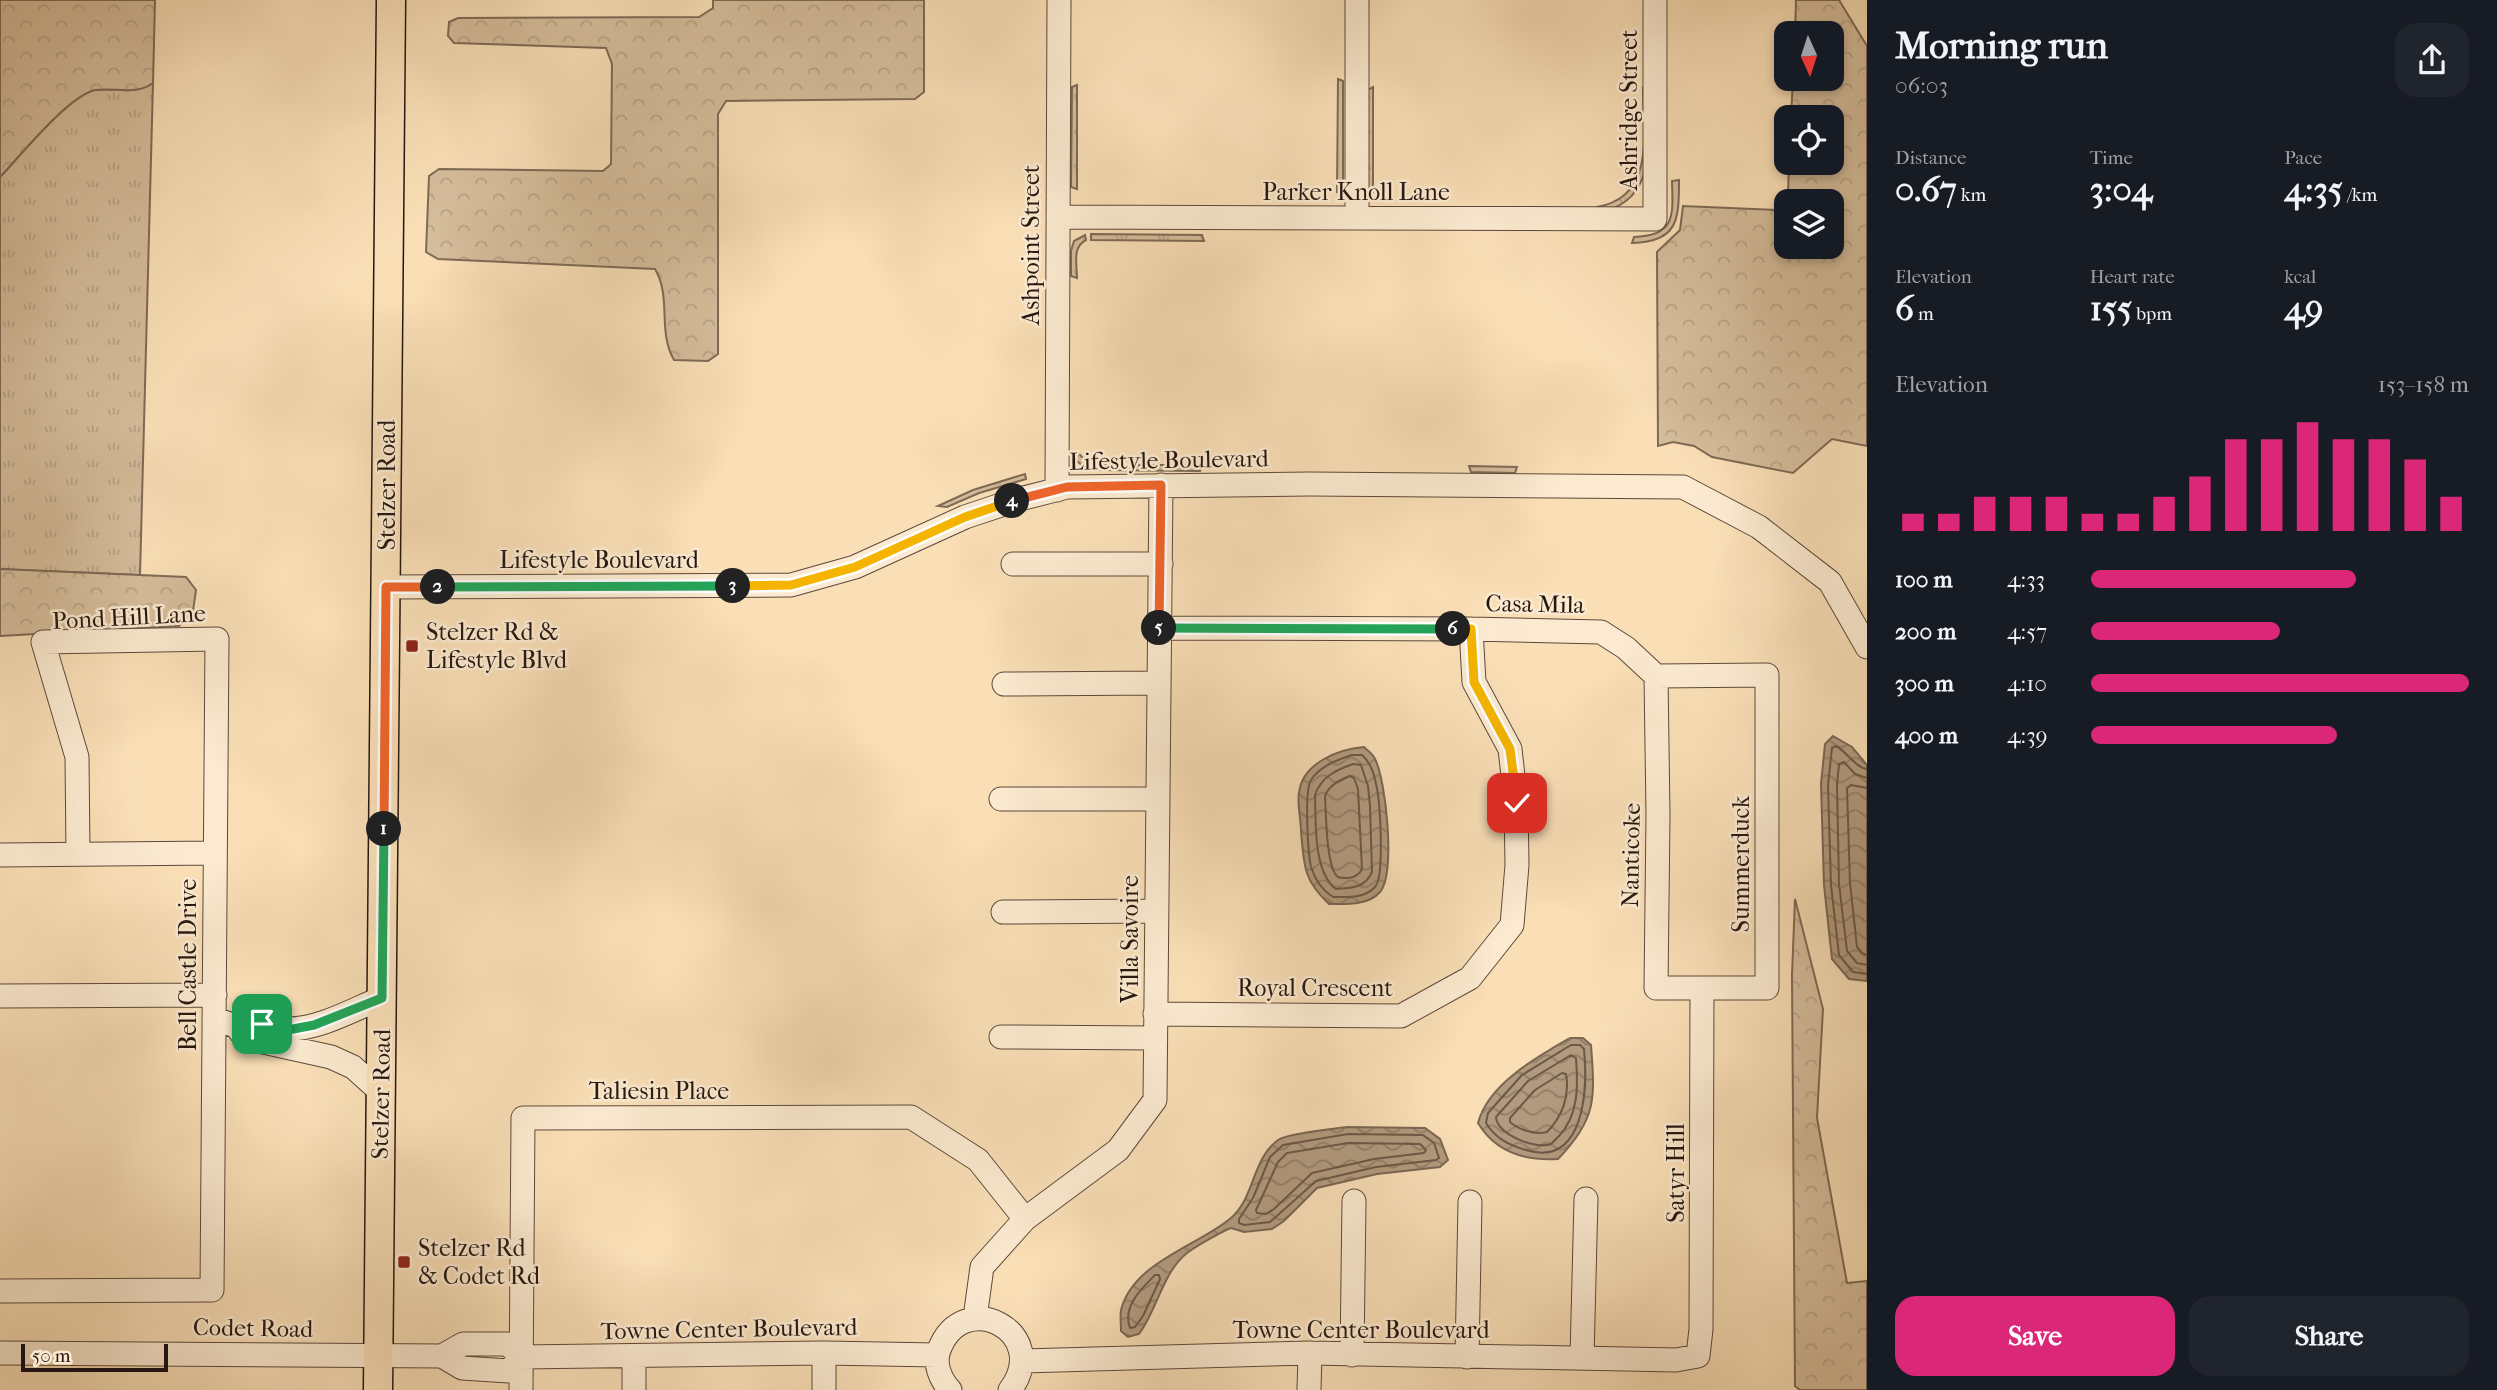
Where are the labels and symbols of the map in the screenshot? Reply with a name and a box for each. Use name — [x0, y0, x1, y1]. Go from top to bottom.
north arrow — [1774, 21, 1844, 91]
street label: Ashridge Street — [1615, 29, 1643, 192]
street label: Ashpoint Street — [1017, 164, 1045, 326]
street label: Parker Knoll Lane — [1262, 178, 1450, 206]
street label: Stelzer Road — [373, 419, 401, 550]
street label: Lifestyle Boulevard — [1069, 444, 1270, 476]
pin: 4 — [995, 484, 1030, 518]
street label: Lifestyle Boulevard — [499, 546, 700, 574]
pin: 3 — [716, 568, 750, 604]
pin: 2 — [420, 570, 456, 604]
street label: Casa Mila — [1485, 589, 1586, 619]
street label: Pond Hill Lane — [51, 599, 207, 635]
pin: 5 — [1142, 610, 1176, 646]
pin: 6 — [1436, 612, 1470, 646]
place label: Stelzer Rd & Lifestyle Blvd — [426, 618, 568, 674]
marker: Stelzer Rd & Lifestyle Blvd — [404, 638, 420, 654]
pin — [1487, 773, 1547, 833]
street label: Summerduck — [1727, 795, 1755, 932]
street label: Nanticoke — [1616, 802, 1646, 907]
pin: 1 — [366, 812, 402, 846]
street label: Villa Savoire — [1116, 875, 1144, 1004]
street label: Bell Castle Drive — [174, 879, 202, 1051]
street label: Royal Crescent — [1237, 974, 1393, 1002]
pin — [232, 994, 292, 1054]
street label: Stelzer Road — [366, 1028, 396, 1160]
street label: Taliesin Place — [589, 1077, 729, 1105]
street label: Satyr Hill — [1662, 1123, 1690, 1223]
place label: Stelzer Rd & Codet Rd — [418, 1234, 541, 1290]
marker: Stelzer Rd & Codet Rd — [396, 1254, 412, 1270]
street label: Codet Road — [193, 1313, 314, 1343]
street label: Towne Center Boulevard — [600, 1313, 859, 1345]
street label: Towne Center Boulevard — [1232, 1316, 1490, 1344]
scale bar — [21, 1341, 168, 1373]

